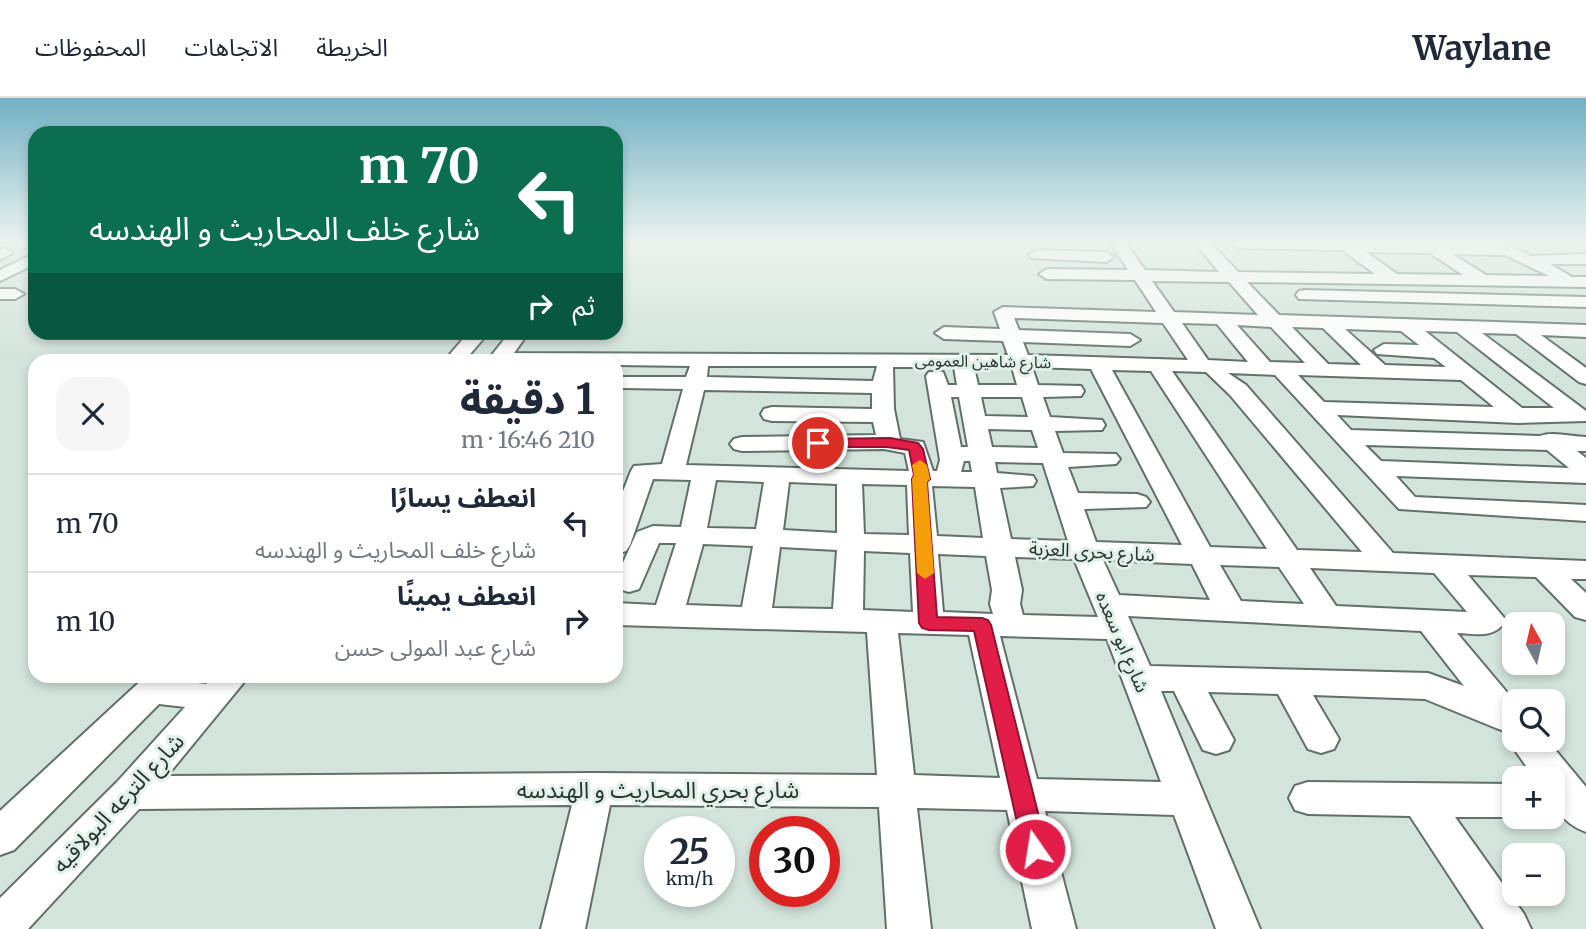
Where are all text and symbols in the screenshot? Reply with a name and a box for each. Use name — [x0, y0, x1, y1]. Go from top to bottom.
text: Waylane — [1413, 28, 1551, 69]
text: المحفوظات — [35, 32, 146, 63]
text: الاتجاهات — [184, 32, 278, 63]
text: الخريطة — [316, 32, 388, 63]
text: 70 m — [359, 135, 480, 196]
icon: left — [504, 154, 595, 245]
text: شارع خلف المحاريث و الهندسه — [89, 209, 480, 249]
icon: right — [521, 287, 559, 325]
text: ثم — [573, 289, 595, 322]
street label: شارع شاهين العمومى — [915, 350, 1051, 375]
text: 1 دقيقة — [460, 373, 595, 425]
button: close — [56, 377, 130, 451]
pin — [788, 413, 848, 473]
icon: arrive — [799, 424, 837, 462]
text: 210 m · 16:46 — [461, 425, 595, 454]
text: انعطف يسارًا — [390, 481, 536, 514]
icon: left — [557, 504, 595, 542]
text: 70 m — [56, 507, 119, 540]
text: شارع خلف المحاريث و الهندسه — [255, 535, 536, 564]
street label: شارع بحرى العزبة — [1028, 536, 1155, 568]
text: انعطف يمينًا — [397, 579, 536, 612]
street label: شارع ابو سعده — [1089, 588, 1155, 697]
icon: right — [557, 602, 595, 640]
text: 10 m — [56, 605, 115, 638]
north arrow — [1502, 612, 1564, 676]
map controls — [1502, 612, 1565, 906]
text: شارع عبد المولى حسن — [335, 633, 536, 662]
button: search — [1502, 689, 1565, 752]
street label: شارع الترعه البولاقيه — [45, 727, 192, 881]
button: + — [1502, 766, 1565, 829]
street label: شارع بحري المحاريث و الهندسه — [517, 775, 799, 807]
position arrow — [998, 812, 1072, 886]
speed limit sign: 30 — [749, 816, 840, 907]
text: 25 — [669, 830, 710, 874]
button: − — [1502, 843, 1565, 906]
text: km/h — [666, 867, 713, 890]

